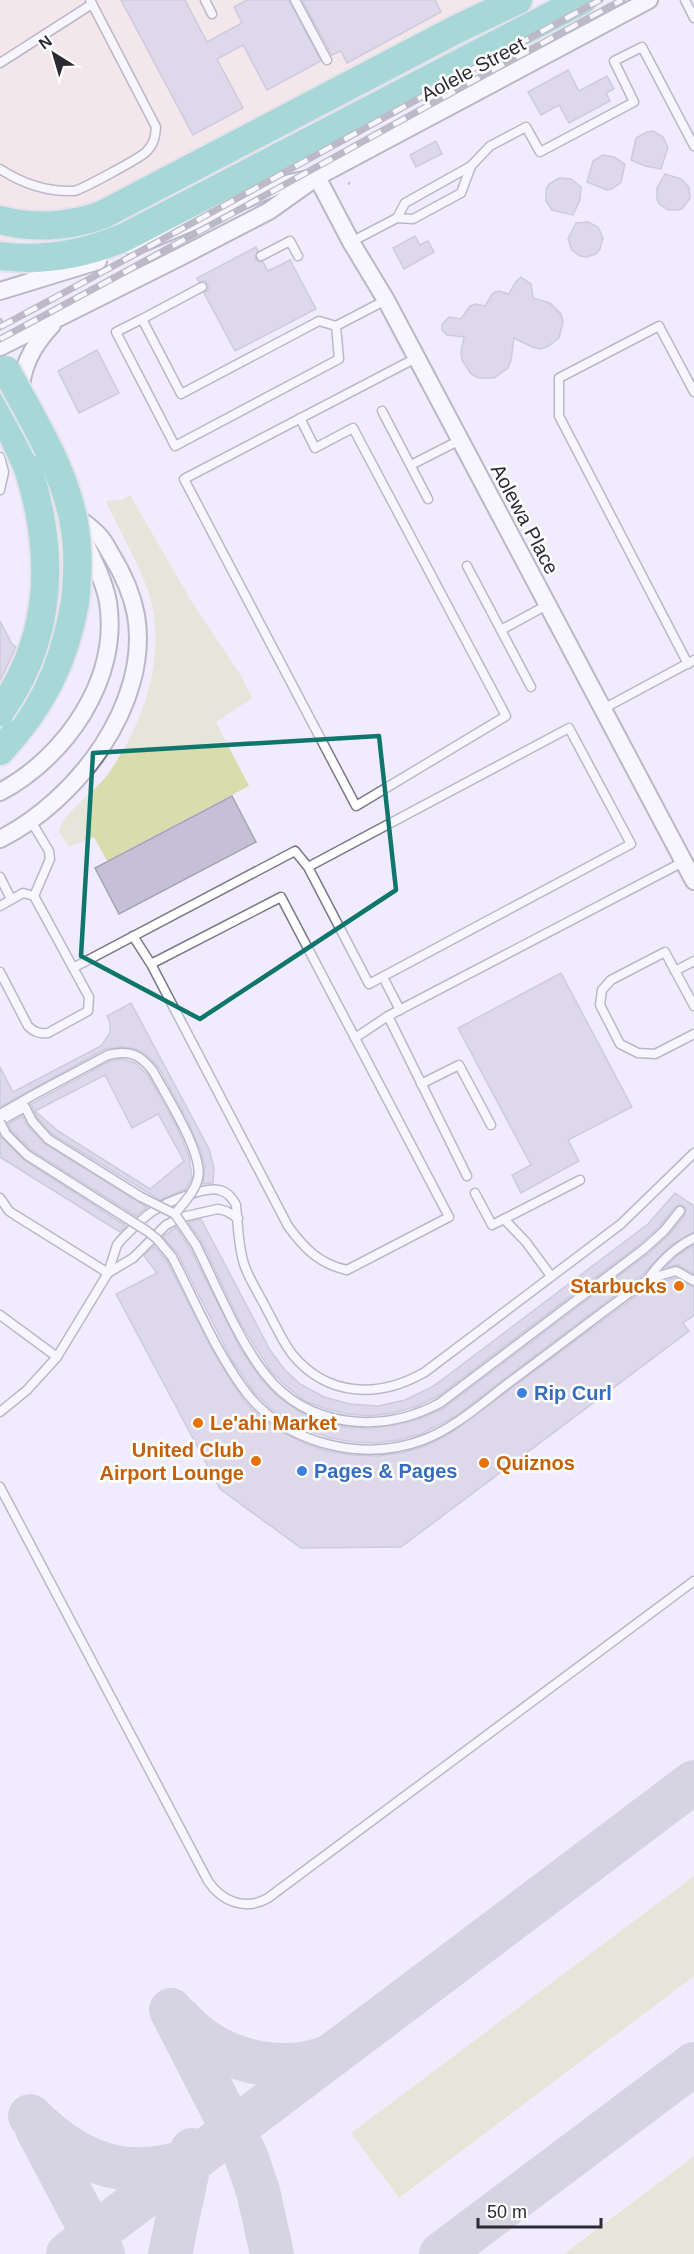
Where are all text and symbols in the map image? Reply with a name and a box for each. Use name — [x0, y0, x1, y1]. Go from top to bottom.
north arrow — [24, 24, 84, 84]
text: N — [36, 32, 55, 53]
street label: Aolele Street — [417, 32, 529, 106]
street label: Aolewa Place — [487, 460, 563, 578]
place label: Starbucks — [570, 1275, 667, 1297]
marker: Starbucks — [672, 1279, 686, 1293]
place label: Rip Curl — [534, 1382, 612, 1404]
marker: Rip Curl — [515, 1386, 529, 1400]
place label: Le'ahi Market — [210, 1412, 337, 1434]
marker: Le'ahi Market — [191, 1416, 205, 1430]
place label: United Club Airport Lounge — [100, 1439, 244, 1484]
place label: Quiznos — [496, 1452, 575, 1474]
marker: United Club Airport Lounge — [249, 1454, 263, 1468]
marker: Quiznos — [477, 1456, 491, 1470]
place label: Pages & Pages — [314, 1460, 457, 1482]
marker: Pages & Pages — [295, 1464, 309, 1478]
scale bar — [478, 2191, 601, 2229]
text: 50 m — [487, 2202, 527, 2222]

